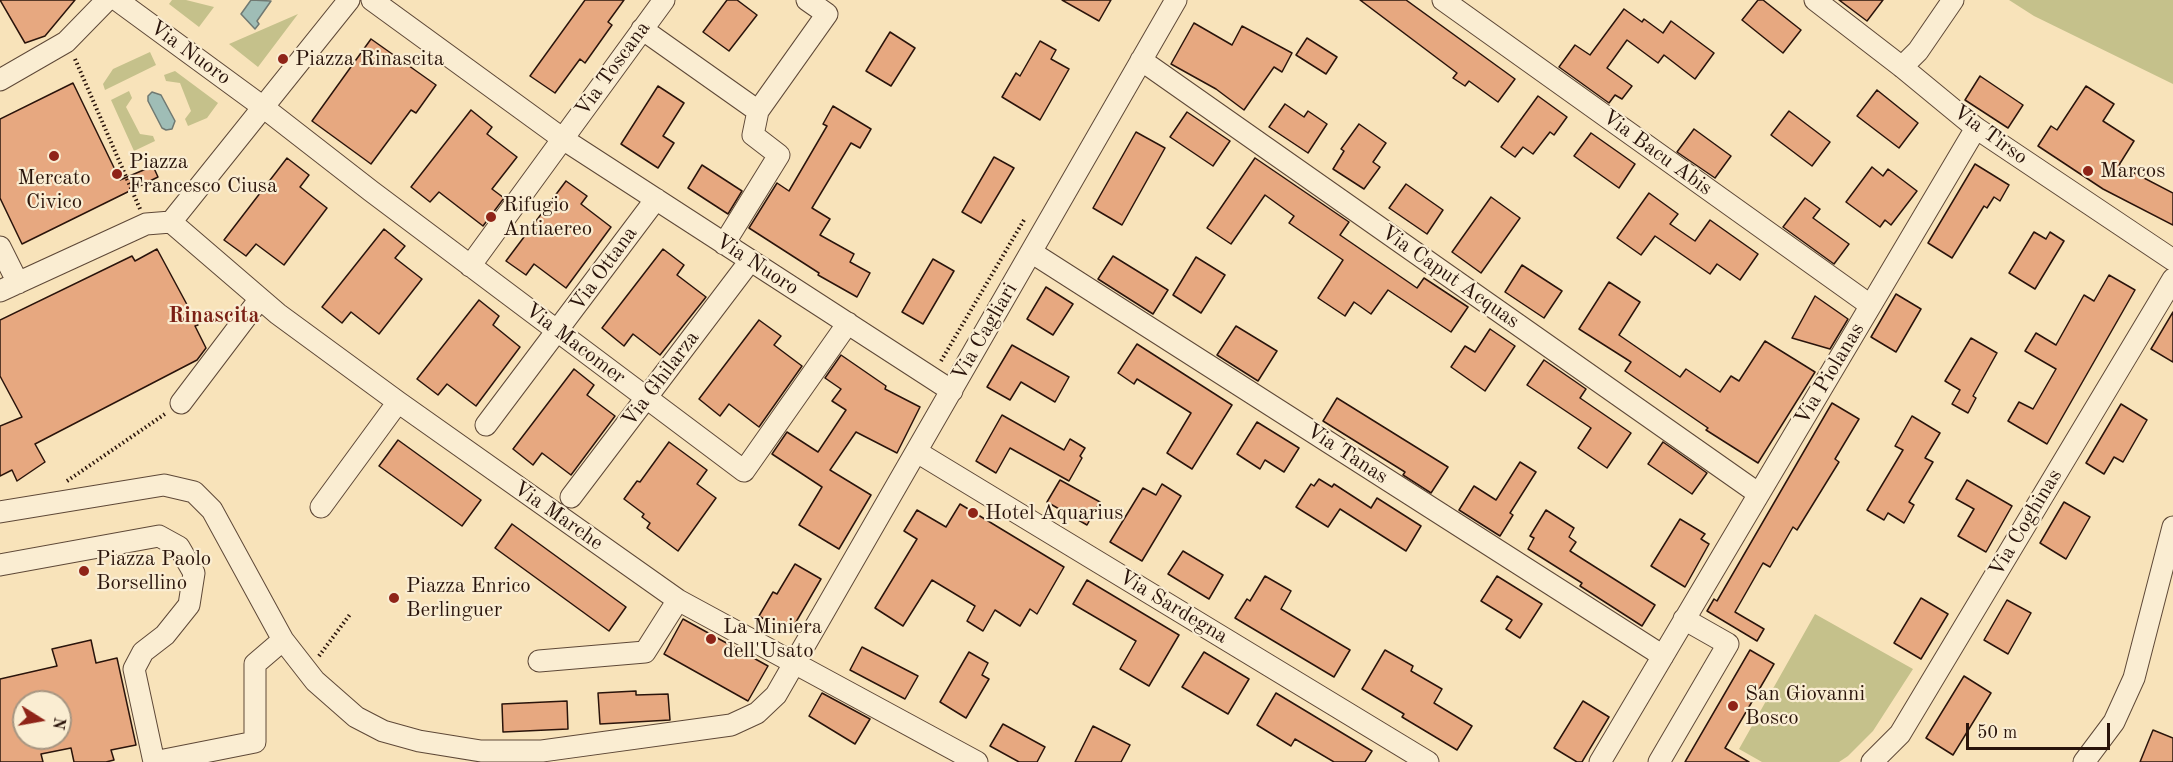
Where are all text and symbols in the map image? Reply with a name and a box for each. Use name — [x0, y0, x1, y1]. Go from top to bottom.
street label: Via Nuoro — [145, 15, 235, 91]
street label: Via Toscana — [570, 16, 656, 122]
place label: Piazza Rinascita — [295, 46, 444, 72]
marker: Piazza Rinascita — [276, 52, 290, 66]
street label: Via Tirso — [1948, 100, 2032, 170]
street label: Via Bacu Abis — [1597, 105, 1717, 201]
marker: Mercato Civico — [47, 149, 61, 163]
place label: Piazza Francesco Ciusa — [129, 149, 277, 199]
place label: Marcos — [2100, 158, 2165, 184]
marker: Marcos — [2081, 164, 2095, 178]
place label: Mercato Civico — [17, 165, 91, 215]
marker: Piazza Francesco Ciusa — [110, 167, 124, 181]
place label: Rifugio Antiaereo — [503, 192, 592, 242]
marker: Rifugio Antiaereo — [484, 210, 498, 224]
street label: Via Caput Acquas — [1376, 220, 1524, 334]
street label: Via Ottana — [565, 222, 643, 316]
street label: Via Nuoro — [711, 229, 803, 301]
street label: Via Cagliari — [947, 279, 1023, 385]
street label: Via Macomer — [520, 298, 630, 390]
district label: Rinascita — [168, 303, 260, 329]
street label: Via Piolanas — [1790, 318, 1870, 430]
street label: Via Ghilarza — [617, 326, 705, 432]
street label: Via Tanas — [1301, 418, 1393, 490]
street label: Via Coghinas — [1984, 465, 2068, 581]
street label: Via Marche — [508, 476, 608, 556]
place label: Hotel Aquarius — [985, 500, 1123, 526]
marker: Hotel Aquarius — [966, 506, 980, 520]
place label: Piazza Paolo Borsellino — [96, 546, 211, 596]
marker: Piazza Paolo Borsellino — [77, 564, 91, 578]
street label: Via Sardegna — [1114, 565, 1232, 649]
place label: Piazza Enrico Berlinguer — [406, 573, 531, 623]
marker: Piazza Enrico Berlinguer — [387, 591, 401, 605]
place label: La Miniera dell'Usato — [723, 614, 822, 664]
marker: La Miniera dell'Usato — [704, 632, 718, 646]
place label: San Giovanni Bosco — [1745, 681, 1865, 731]
north arrow — [12, 690, 72, 750]
marker: San Giovanni Bosco — [1726, 699, 1740, 713]
scale bar — [1969, 711, 2113, 749]
text: N — [49, 716, 67, 731]
text: 50 m — [1977, 724, 2017, 742]

